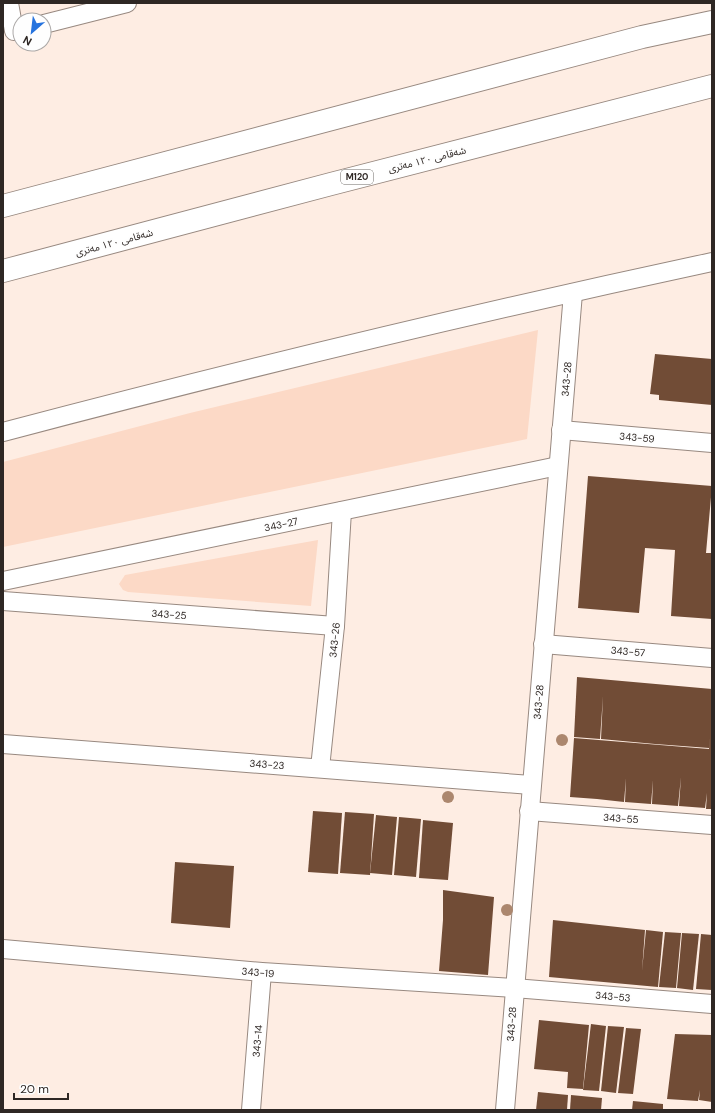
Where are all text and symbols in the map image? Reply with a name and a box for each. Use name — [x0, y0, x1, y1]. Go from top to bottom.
north arrow — [12, 12, 52, 52]
text: N — [20, 33, 34, 49]
street label: شەقامی ١٢٠ مەتری — [387, 143, 468, 175]
road number: M120 — [341, 170, 373, 184]
street label: شەقامی ١٢٠ مەتری — [74, 226, 155, 259]
street label: 343-28 — [558, 361, 574, 397]
street label: 343-59 — [619, 429, 655, 446]
street label: 343-27 — [263, 515, 299, 534]
street label: 343-25 — [151, 607, 187, 622]
street label: 343-26 — [326, 622, 343, 658]
street label: 343-57 — [610, 644, 646, 659]
street label: 343-28 — [530, 684, 546, 720]
street label: 343-23 — [249, 757, 285, 772]
street label: 343-55 — [603, 811, 639, 826]
street label: 343-19 — [241, 965, 275, 980]
street label: 343-53 — [595, 988, 631, 1005]
street label: 343-28 — [504, 1006, 519, 1042]
street label: 343-14 — [250, 1024, 265, 1058]
scale bar — [14, 1075, 68, 1101]
text: 20 m — [20, 1081, 49, 1097]

